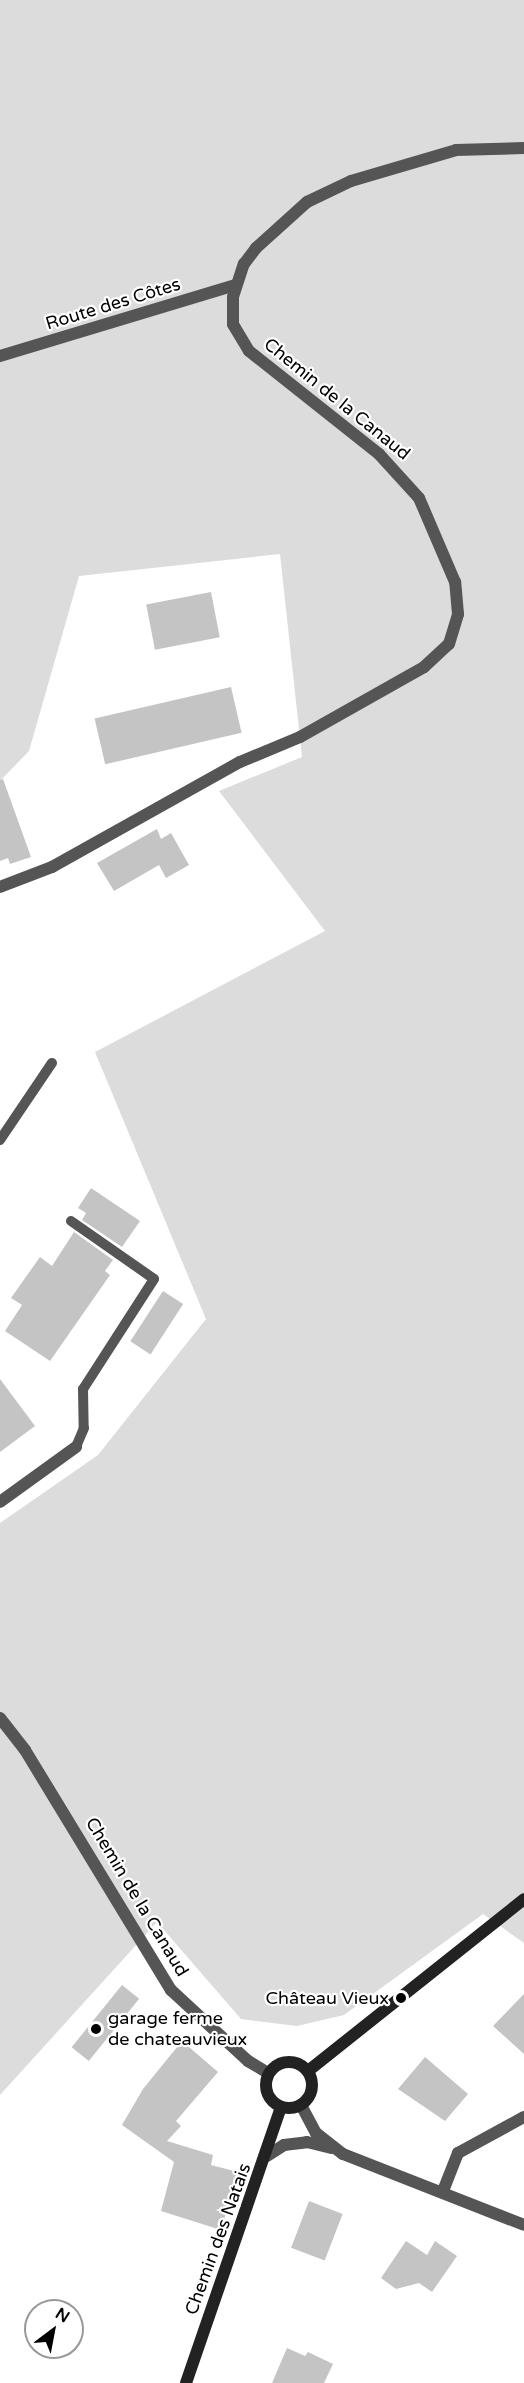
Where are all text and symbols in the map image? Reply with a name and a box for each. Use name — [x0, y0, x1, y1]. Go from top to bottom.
street label: Route des Côtes — [43, 273, 183, 335]
street label: Chemin de la Canaud — [260, 333, 414, 465]
street label: Chemin de la Canaud — [81, 1814, 193, 1980]
place label: Château Vieux — [266, 1987, 389, 2009]
marker: Château Vieux — [394, 1991, 408, 2005]
place label: garage ferme de chateauvieux — [108, 2008, 247, 2050]
marker: garage ferme de chateauvieux — [89, 2022, 103, 2036]
street label: Chemin des Natais — [181, 2160, 255, 2318]
north arrow — [24, 2299, 84, 2359]
text: N — [52, 2304, 73, 2327]

